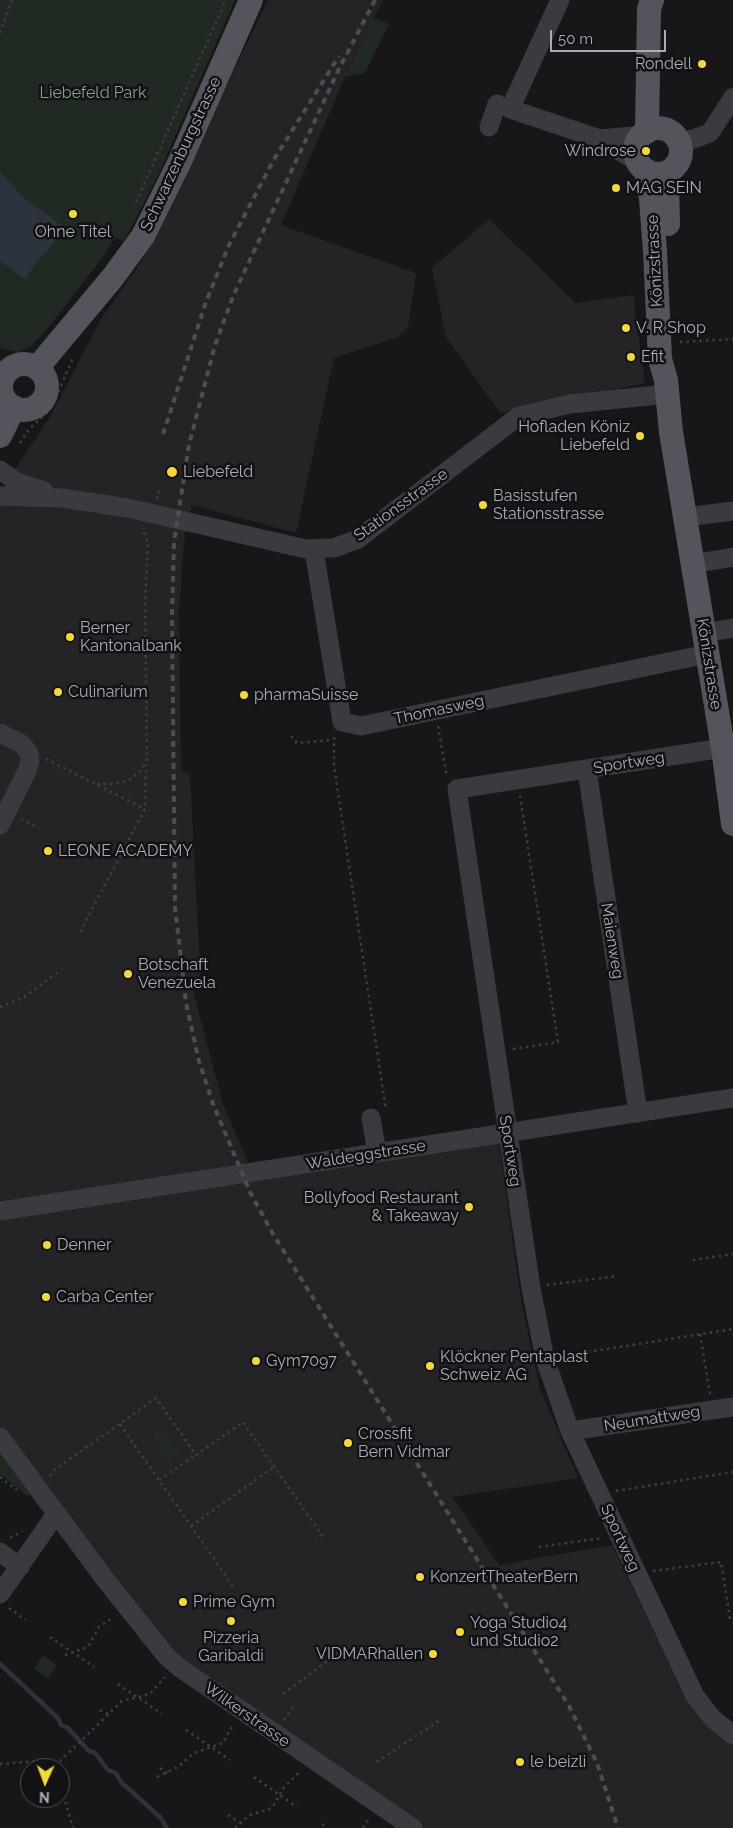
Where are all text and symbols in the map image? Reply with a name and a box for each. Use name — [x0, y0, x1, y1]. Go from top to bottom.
scale bar — [553, 20, 669, 52]
text: 50 m — [558, 30, 593, 48]
place label: Rondell — [635, 54, 692, 74]
marker: Rondell — [696, 58, 708, 70]
street label: Schwarzenburgstrasse — [137, 74, 225, 234]
park label: Liebefeld Park — [40, 83, 146, 103]
place label: Windrose — [564, 141, 636, 161]
marker: Windrose — [640, 145, 652, 157]
place label: MAG SEIN — [626, 178, 702, 198]
marker: MAG SEIN — [610, 182, 622, 194]
marker: Ohne Titel — [67, 208, 79, 220]
street label: Könizstrasse — [643, 214, 667, 308]
place label: Ohne Titel — [35, 222, 111, 242]
place label: V. R Shop — [636, 318, 706, 338]
marker: V. R Shop — [620, 322, 632, 334]
place label: Efit — [641, 347, 664, 367]
marker: Efit — [625, 351, 637, 363]
place label: Hofladen Köniz Liebefeld — [518, 417, 630, 455]
marker: Hofladen Köniz Liebefeld — [634, 430, 646, 442]
place label: Liebefeld — [183, 462, 253, 482]
marker: Liebefeld — [165, 465, 179, 479]
street label: Stationsstrasse — [350, 465, 452, 545]
place label: Basisstufen Stationsstrasse — [493, 486, 604, 524]
marker: Basisstufen Stationsstrasse — [477, 499, 489, 511]
street label: Könizstrasse — [692, 617, 726, 711]
place label: Berner Kantonalbank — [80, 618, 182, 656]
marker: Berner Kantonalbank — [64, 631, 76, 643]
place label: Culinarium — [68, 682, 148, 702]
place label: pharmaSuisse — [254, 685, 359, 705]
marker: Culinarium — [52, 686, 64, 698]
marker: pharmaSuisse — [238, 689, 250, 701]
street label: Thomasweg — [392, 691, 486, 729]
street label: Sportweg — [592, 748, 666, 778]
place label: LEONE ACADEMY — [58, 841, 193, 861]
marker: LEONE ACADEMY — [42, 845, 54, 857]
street label: Maienweg — [597, 902, 627, 980]
place label: Botschaft Venezuela — [138, 955, 216, 993]
marker: Botschaft Venezuela — [122, 968, 134, 980]
street label: Sportweg — [495, 1114, 525, 1188]
street label: Waldeggstrasse — [305, 1136, 427, 1174]
place label: Bollyfood Restaurant & Takeaway — [304, 1188, 459, 1226]
marker: Bollyfood Restaurant & Takeaway — [463, 1201, 475, 1213]
place label: Denner — [57, 1235, 111, 1255]
marker: Denner — [41, 1239, 53, 1251]
place label: Carba Center — [56, 1287, 154, 1307]
marker: Carba Center — [40, 1291, 52, 1303]
place label: Klöckner Pentaplast Schweiz AG — [440, 1347, 588, 1385]
place label: Gym7097 — [266, 1351, 337, 1371]
marker: Gym7097 — [250, 1355, 262, 1367]
marker: Klöckner Pentaplast Schweiz AG — [424, 1360, 436, 1372]
street label: Neumattweg — [603, 1402, 701, 1436]
place label: Crossfit Bern Vidmar — [358, 1424, 450, 1462]
marker: Crossfit Bern Vidmar — [342, 1437, 354, 1449]
street label: Sportweg — [596, 1501, 644, 1575]
place label: KonzertTheaterBern — [430, 1567, 578, 1587]
marker: KonzertTheaterBern — [414, 1571, 426, 1583]
place label: Prime Gym — [193, 1592, 275, 1612]
marker: Prime Gym — [177, 1596, 189, 1608]
place label: Yoga Studio4 und Studio2 — [470, 1613, 567, 1651]
marker: Pizzeria Garibaldi — [225, 1615, 237, 1627]
marker: Yoga Studio4 und Studio2 — [454, 1626, 466, 1638]
place label: Pizzeria Garibaldi — [198, 1628, 264, 1666]
place label: VIDMARhallen — [316, 1644, 423, 1664]
marker: VIDMARhallen — [427, 1648, 439, 1660]
street label: Wilkerstrasse — [201, 1678, 293, 1752]
place label: le beizli — [530, 1752, 586, 1772]
marker: le beizli — [514, 1756, 526, 1768]
north arrow — [20, 1758, 70, 1808]
text: N — [39, 1789, 50, 1805]

